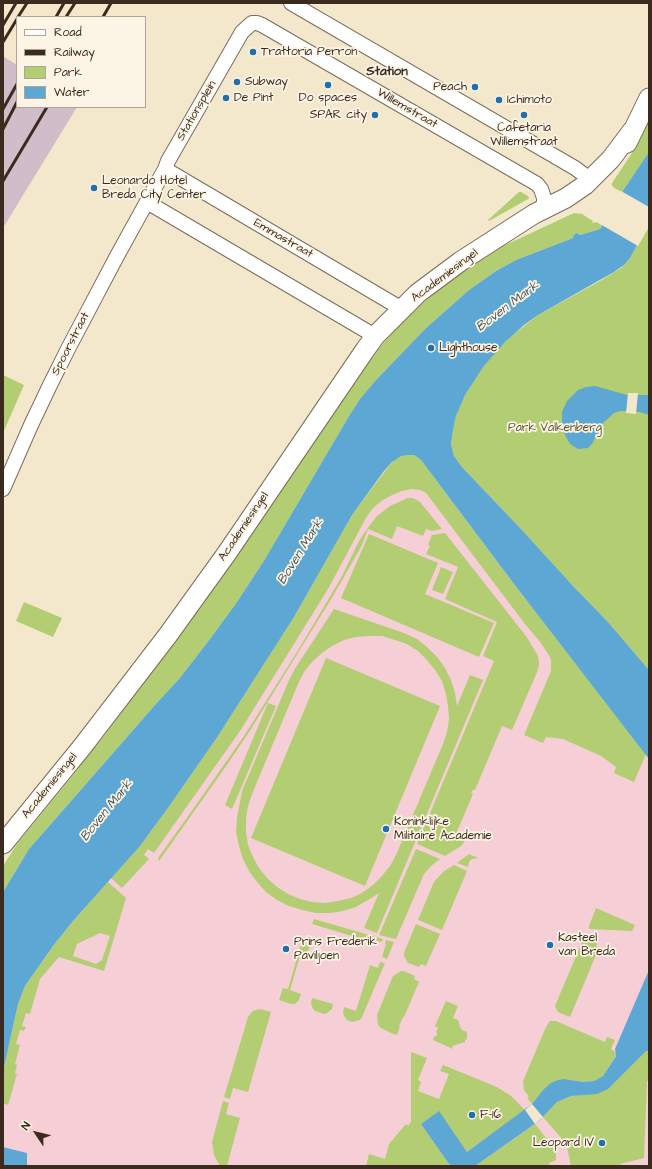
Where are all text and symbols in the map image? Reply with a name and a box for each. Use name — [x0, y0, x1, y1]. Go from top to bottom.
legend — [16, 16, 146, 108]
text: Road — [54, 24, 82, 41]
text: Railway — [54, 44, 95, 61]
place label: Trattoria Perron — [261, 45, 357, 59]
marker: Trattoria Perron — [248, 47, 258, 57]
text: Park — [54, 64, 82, 81]
district label: Station — [366, 64, 408, 80]
place label: Subway — [245, 75, 288, 89]
marker: Subway — [232, 77, 242, 87]
street label: Stationsplein — [174, 78, 220, 144]
marker: Do spaces — [323, 80, 333, 90]
place label: Peach — [433, 80, 467, 94]
marker: Peach — [470, 82, 480, 92]
text: Water — [54, 84, 89, 101]
street label: Willemstraat — [374, 86, 440, 132]
place label: De Pint — [234, 91, 273, 105]
place label: Do spaces — [299, 91, 357, 105]
marker: De Pint — [221, 93, 231, 103]
place label: Ichimoto — [507, 93, 552, 107]
marker: Ichimoto — [494, 95, 504, 105]
place label: SPAR city — [310, 108, 367, 122]
marker: SPAR city — [370, 110, 380, 120]
marker: Cafetaria Willemstraat — [519, 110, 529, 120]
place label: Cafetaria Willemstraat — [490, 121, 558, 149]
place label: Leonardo Hotel Breda City Center — [102, 174, 206, 202]
marker: Leonardo Hotel Breda City Center — [89, 183, 99, 193]
street label: Emmastraat — [251, 216, 315, 262]
street label: Academiesingel — [409, 246, 481, 306]
water label: Boven Mark — [474, 278, 542, 336]
street label: Spoorstraat — [49, 310, 93, 378]
place label: Lighthouse — [439, 341, 497, 355]
marker: Lighthouse — [426, 343, 436, 353]
park label: Park Valkenberg — [508, 421, 602, 435]
street label: Academiesingel — [216, 490, 272, 564]
water label: Boven Mark — [275, 516, 327, 588]
street label: Academiesingel — [19, 750, 81, 822]
water label: Boven Mark — [77, 777, 137, 845]
place label: Koninklijke Militaire Academie — [394, 815, 492, 843]
marker: Koninklijke Militaire Academie — [381, 824, 391, 834]
place label: Kasteel van Breda — [558, 931, 615, 959]
place label: Prins Frederik Paviljoen — [294, 935, 377, 963]
marker: Kasteel van Breda — [545, 940, 555, 950]
marker: Prins Frederik Paviljoen — [281, 944, 291, 954]
place label: F-16 — [480, 1108, 501, 1122]
marker: F-16 — [467, 1110, 477, 1120]
north arrow — [16, 1113, 56, 1153]
text: N — [18, 1119, 34, 1133]
place label: Leopard IV — [533, 1136, 594, 1150]
marker: Leopard IV — [597, 1138, 607, 1148]

